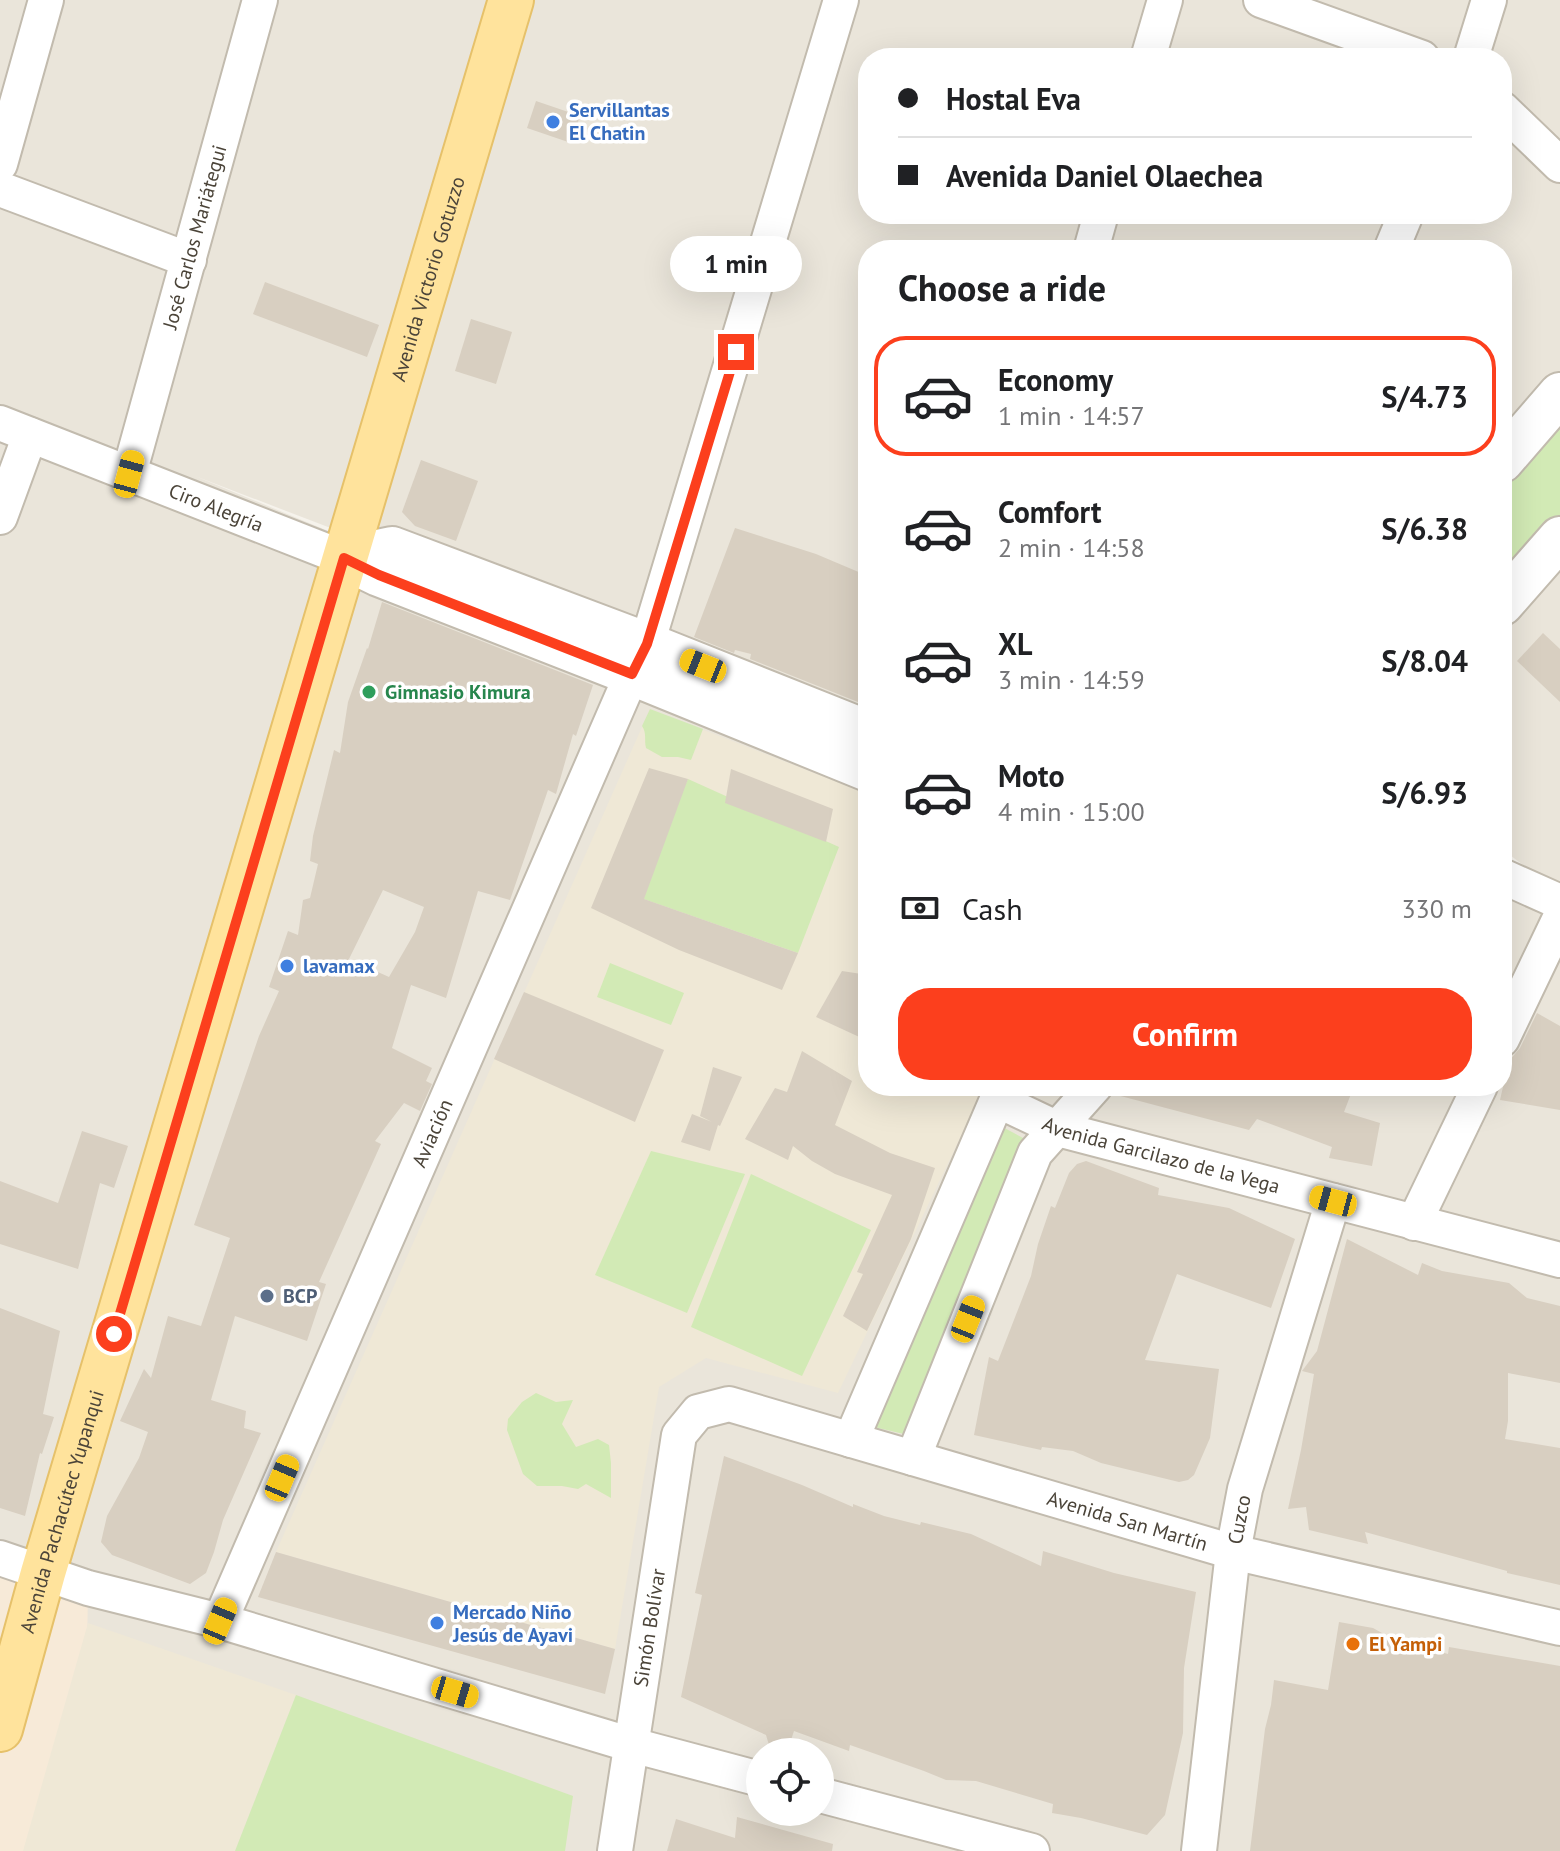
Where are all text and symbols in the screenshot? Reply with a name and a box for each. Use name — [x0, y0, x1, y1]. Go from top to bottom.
text: Hostal Eva — [946, 79, 1081, 118]
place label: Servillantas El Chatin — [569, 97, 670, 146]
marker: Servillantas El Chatin — [544, 113, 562, 131]
street label: José Carlos Mariátegui — [156, 142, 232, 333]
text: Avenida Daniel Olaechea — [946, 156, 1263, 195]
street label: Avenida Victorio Gotuzzo — [385, 173, 471, 384]
callout: 1 min — [670, 236, 802, 292]
text: 1 min — [704, 247, 768, 280]
text: Choose a ride — [898, 264, 1106, 311]
route end — [718, 334, 754, 370]
icon: car — [902, 360, 974, 432]
text: Economy — [998, 360, 1113, 399]
text: S/4.73 — [1381, 377, 1468, 416]
text: 1 min · 14:57 — [998, 399, 1145, 432]
car — [111, 448, 147, 500]
street label: Ciro Alegría — [165, 477, 267, 538]
icon: car — [902, 492, 974, 564]
text: Comfort — [998, 492, 1101, 531]
text: S/6.38 — [1381, 509, 1468, 548]
text: 2 min · 14:58 — [998, 531, 1145, 564]
icon: car — [902, 624, 974, 696]
text: XL — [998, 624, 1032, 663]
text: S/8.04 — [1381, 641, 1468, 680]
car — [676, 646, 730, 686]
text: 3 min · 14:59 — [998, 663, 1145, 696]
place label: Gimnasio Kimura — [385, 679, 531, 705]
marker: Gimnasio Kimura — [360, 683, 378, 701]
icon: car — [902, 756, 974, 828]
text: Moto — [998, 756, 1065, 795]
text: S/6.93 — [1381, 773, 1468, 812]
text: 4 min · 15:00 — [998, 795, 1145, 828]
icon: cash — [898, 886, 942, 930]
text: Cash — [962, 889, 1023, 928]
text: 330 m — [1401, 892, 1472, 925]
place label: lavamax — [303, 953, 375, 979]
marker: lavamax — [278, 957, 296, 975]
button: Confirm — [898, 988, 1472, 1080]
street label: Aviación — [406, 1095, 459, 1171]
street label: Avenida Garcilazo de la Vega — [1038, 1110, 1283, 1199]
car — [1307, 1183, 1359, 1219]
place label: BCP — [283, 1283, 317, 1309]
marker: BCP — [258, 1287, 276, 1305]
car — [948, 1292, 988, 1346]
route start — [96, 1316, 132, 1352]
street label: Avenida Pachacútec Yupanqui — [14, 1387, 110, 1636]
car — [262, 1451, 302, 1505]
street label: Avenida San Martín — [1044, 1485, 1211, 1557]
street label: Cuzco — [1222, 1493, 1257, 1546]
street label: Simón Bolívar — [627, 1567, 671, 1689]
car — [200, 1594, 240, 1648]
place label: Mercado Niño Jesús de Ayavi — [452, 1599, 573, 1648]
marker: Mercado Niño Jesús de Ayavi — [428, 1614, 446, 1632]
place label: El Yampi — [1369, 1631, 1442, 1657]
marker: El Yampi — [1344, 1635, 1362, 1653]
car — [429, 1674, 481, 1710]
map controls — [746, 1738, 834, 1826]
button: locate — [746, 1738, 834, 1826]

